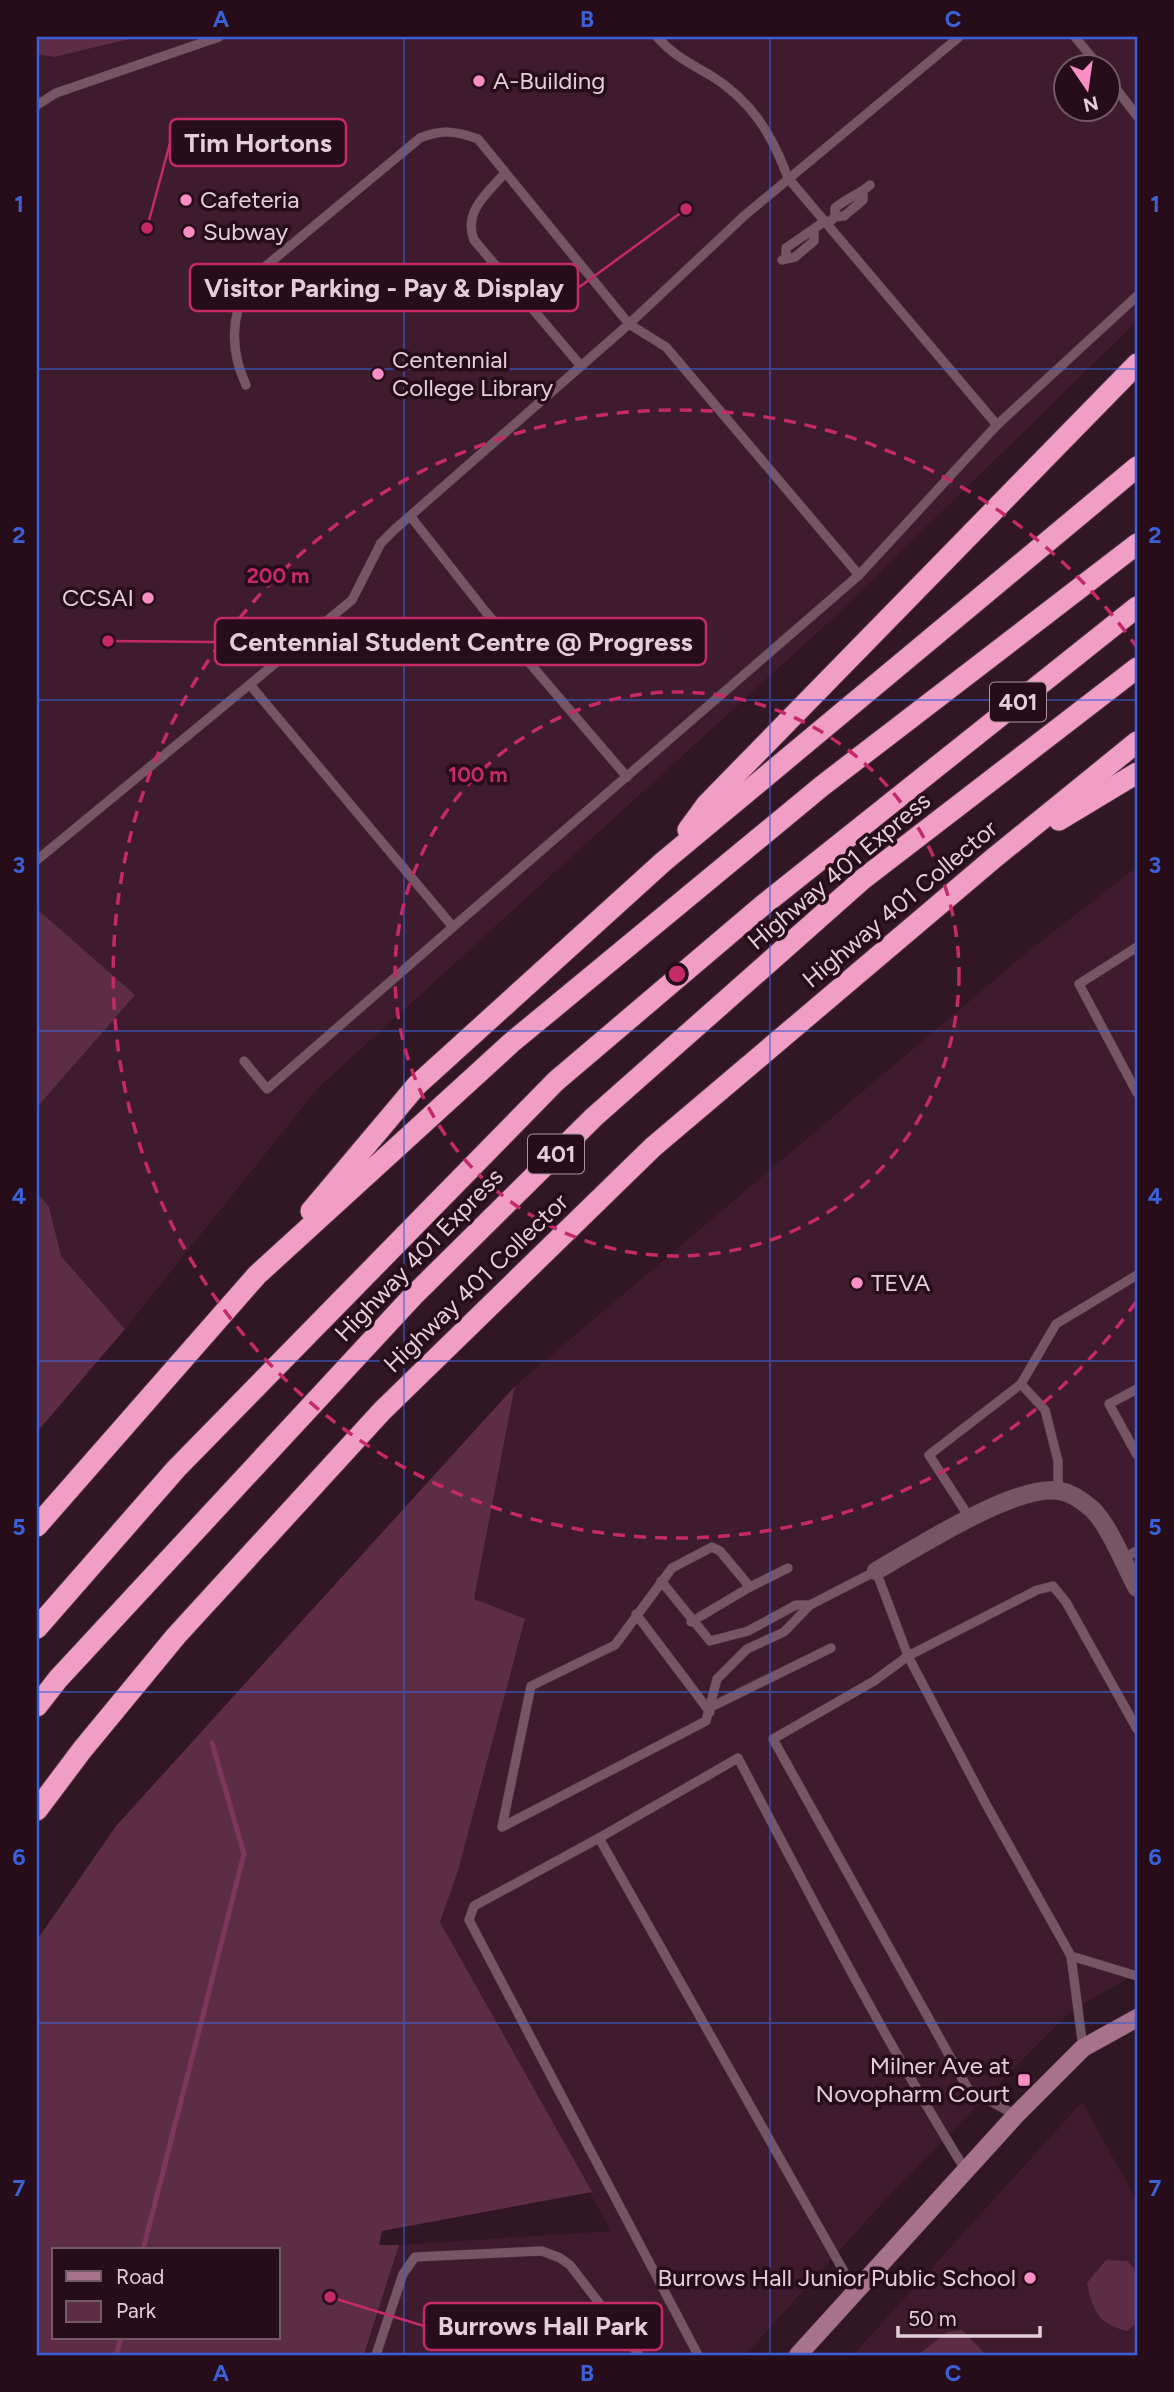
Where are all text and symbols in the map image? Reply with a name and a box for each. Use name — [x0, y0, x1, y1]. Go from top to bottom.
text: A — [213, 5, 230, 33]
text: B — [580, 5, 594, 33]
text: C — [945, 5, 962, 33]
north arrow — [1052, 52, 1122, 122]
place label: A-Building — [493, 66, 605, 95]
marker: A-Building — [471, 73, 487, 89]
text: N — [1081, 91, 1100, 117]
callout: Tim Hortons — [170, 119, 346, 166]
text: Tim Hortons — [184, 127, 332, 159]
place label: Cafeteria — [200, 185, 299, 214]
text: 1 — [14, 190, 24, 218]
text: 1 — [1150, 190, 1160, 218]
marker: Cafeteria — [178, 192, 194, 208]
place label: Subway — [203, 217, 288, 246]
marker: Subway — [181, 224, 197, 240]
callout: Visitor Parking - Pay & Display — [190, 264, 578, 311]
text: Visitor Parking - Pay & Display — [204, 272, 564, 304]
place label: Centennial College Library — [392, 345, 554, 402]
marker: Centennial College Library — [370, 366, 386, 382]
text: 2 — [12, 521, 26, 549]
text: 2 — [1148, 521, 1162, 549]
text: 200 m — [247, 563, 309, 588]
place label: CCSAI — [62, 583, 134, 612]
marker: CCSAI — [140, 590, 156, 606]
callout: Centennial Student Centre @ Progress — [215, 618, 706, 665]
text: Centennial Student Centre @ Progress — [229, 626, 693, 658]
road number: 401 — [990, 682, 1046, 722]
text: 100 m — [448, 762, 508, 787]
street label: Highway 401 Express — [741, 786, 936, 955]
street label: Highway 401 Collector — [796, 814, 1003, 993]
text: 3 — [13, 851, 25, 879]
text: 3 — [1149, 851, 1161, 879]
centre of rings — [665, 962, 689, 986]
road number: 401 — [528, 1134, 584, 1174]
street label: Highway 401 Express — [328, 1162, 509, 1347]
text: 4 — [12, 1182, 26, 1210]
text: 4 — [1148, 1182, 1162, 1210]
street label: Highway 401 Collector — [377, 1187, 574, 1378]
place label: TEVA — [871, 1268, 931, 1297]
marker: TEVA — [849, 1275, 865, 1291]
text: 5 — [12, 1513, 26, 1541]
text: 5 — [1148, 1513, 1162, 1541]
text: 6 — [12, 1843, 26, 1871]
text: 6 — [1148, 1843, 1162, 1871]
place label: Milner Ave at Novopharm Court — [816, 2051, 1010, 2108]
marker: Milner Ave at Novopharm Court — [1016, 2072, 1032, 2088]
text: 7 — [13, 2174, 26, 2202]
text: 7 — [1149, 2174, 1162, 2202]
legend — [52, 2248, 280, 2340]
place label: Burrows Hall Junior Public School — [658, 2263, 1016, 2292]
text: Road — [116, 2264, 164, 2289]
marker: Burrows Hall Junior Public School — [1022, 2270, 1038, 2286]
scale bar — [898, 2294, 1039, 2338]
text: Park — [116, 2298, 157, 2323]
callout: Burrows Hall Park — [424, 2303, 662, 2350]
text: 50 m — [908, 2306, 957, 2331]
text: Burrows Hall Park — [438, 2310, 648, 2342]
text: A — [213, 2359, 230, 2387]
text: B — [580, 2359, 594, 2387]
text: C — [945, 2359, 962, 2387]

